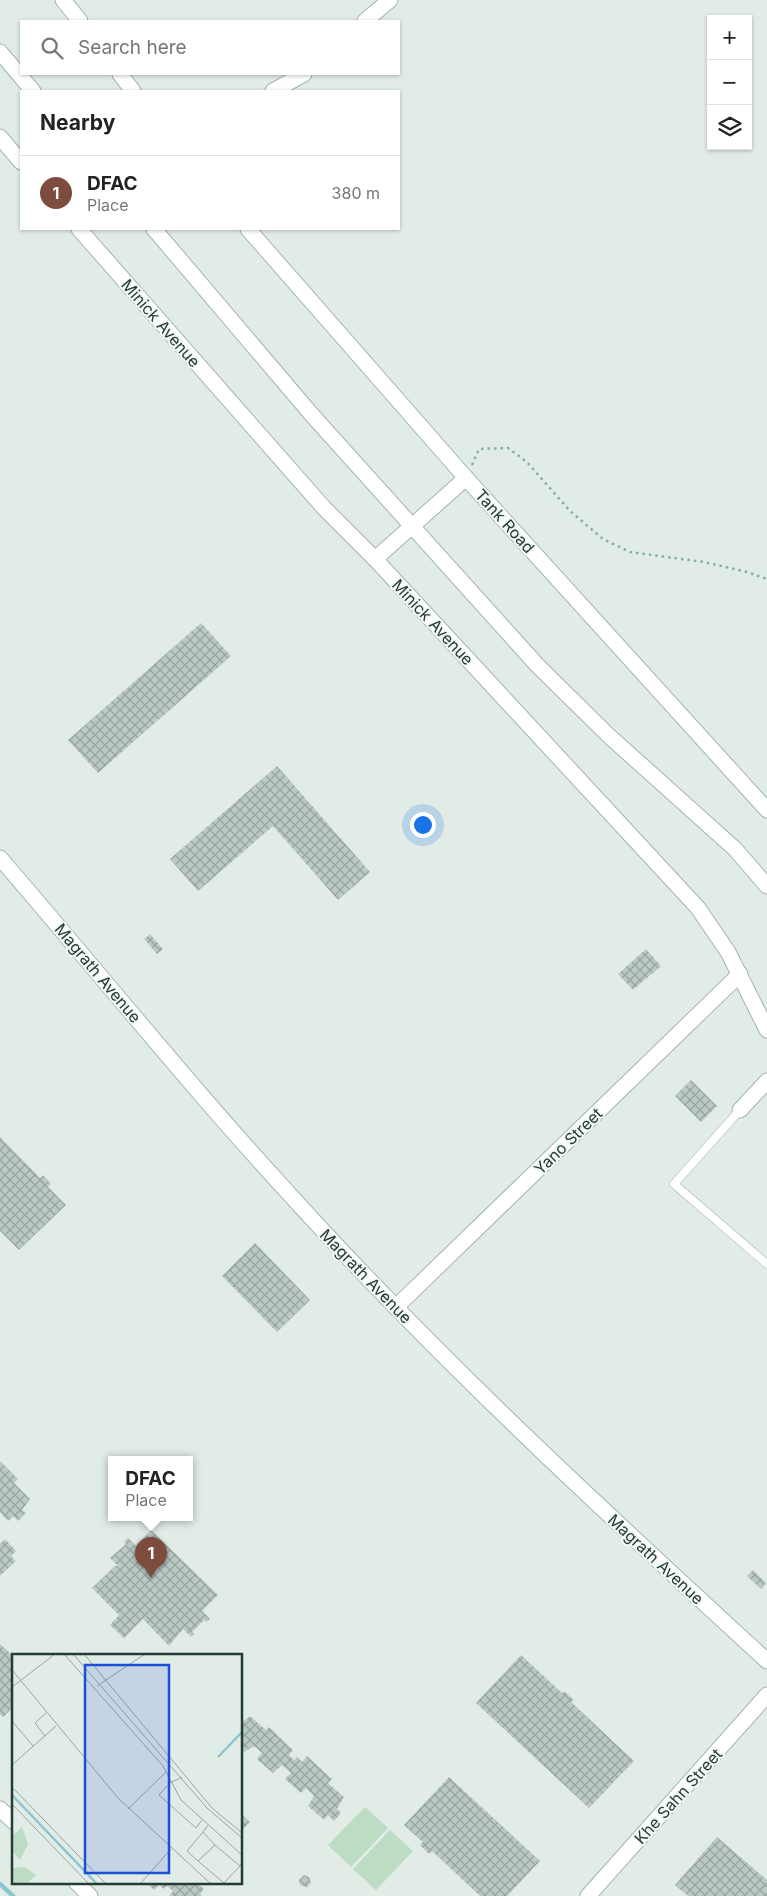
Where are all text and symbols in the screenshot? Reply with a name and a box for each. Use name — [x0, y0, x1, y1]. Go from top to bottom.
map controls — [707, 15, 752, 150]
button: + — [707, 15, 752, 60]
search box — [20, 20, 400, 75]
icon: search — [38, 34, 66, 62]
text: Search here — [78, 36, 187, 59]
button: − — [707, 60, 752, 105]
button: layers — [707, 105, 752, 150]
text: Nearby — [40, 110, 115, 135]
text: DFAC — [87, 172, 138, 195]
text: 1 — [53, 183, 59, 203]
text: 380 m — [332, 183, 380, 203]
text: Place — [87, 195, 129, 215]
street label: Minick Avenue — [117, 275, 205, 371]
street label: Tank Road — [471, 485, 539, 557]
street label: Minick Avenue — [388, 575, 478, 669]
your location — [410, 812, 436, 838]
street label: Magrath Avenue — [51, 919, 145, 1027]
street label: Yano Street — [530, 1103, 606, 1179]
street label: Magrath Avenue — [316, 1225, 416, 1327]
popup — [108, 1456, 193, 1521]
text: DFAC — [125, 1467, 176, 1490]
text: Place — [125, 1490, 167, 1510]
street label: Magrath Avenue — [604, 1510, 708, 1608]
pin: 1 — [135, 1537, 167, 1578]
inset map — [12, 1654, 242, 1884]
street label: Khe Sahn Street — [630, 1744, 726, 1848]

